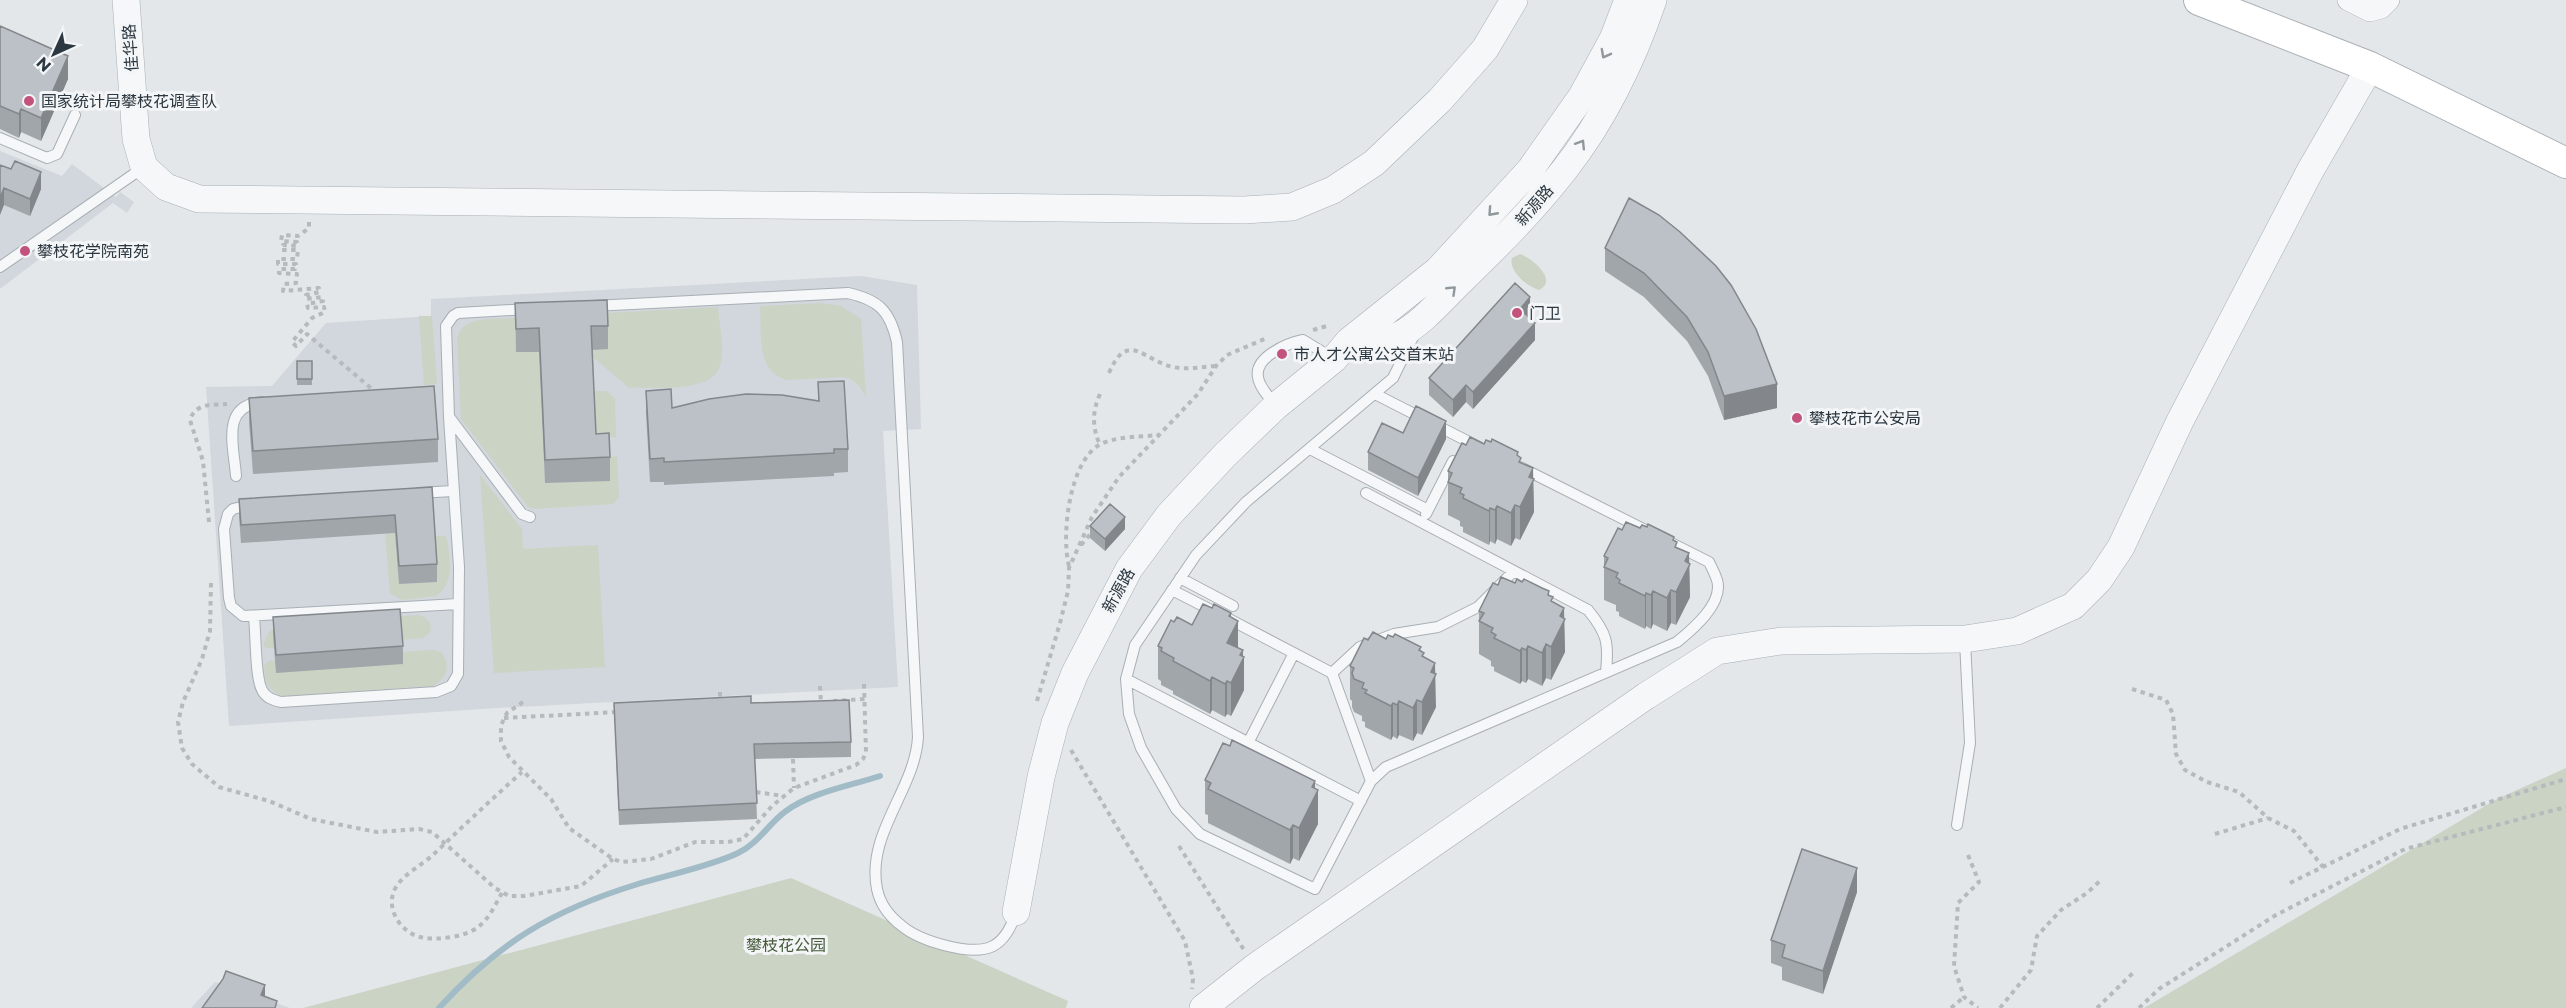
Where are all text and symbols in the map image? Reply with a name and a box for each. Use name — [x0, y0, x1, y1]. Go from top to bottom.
street label: 佳华路 — [119, 23, 142, 73]
north arrow — [24, 24, 84, 84]
one-way arrow — [1601, 47, 1612, 58]
text: N — [32, 53, 55, 76]
place label: 国家统计局攀枝花调查队 — [41, 92, 217, 111]
marker: 国家统计局攀枝花调查队 — [22, 94, 36, 108]
one-way arrow — [1574, 140, 1586, 150]
street label: 新源路 — [1511, 181, 1557, 230]
one-way arrow — [1488, 205, 1499, 215]
place label: 攀枝花学院南苑 — [37, 242, 149, 261]
marker: 攀枝花学院南苑 — [18, 244, 32, 258]
one-way arrow — [1445, 286, 1456, 297]
place label: 门卫 — [1529, 304, 1561, 323]
marker: 门卫 — [1510, 306, 1524, 320]
place label: 市人才公寓公交首末站 — [1294, 345, 1454, 364]
marker: 市人才公寓公交首末站 — [1275, 347, 1289, 361]
place label: 攀枝花市公安局 — [1809, 409, 1921, 428]
marker: 攀枝花市公安局 — [1790, 411, 1804, 425]
street label: 新源路 — [1098, 565, 1138, 616]
park label: 攀枝花公园 — [746, 936, 826, 955]

